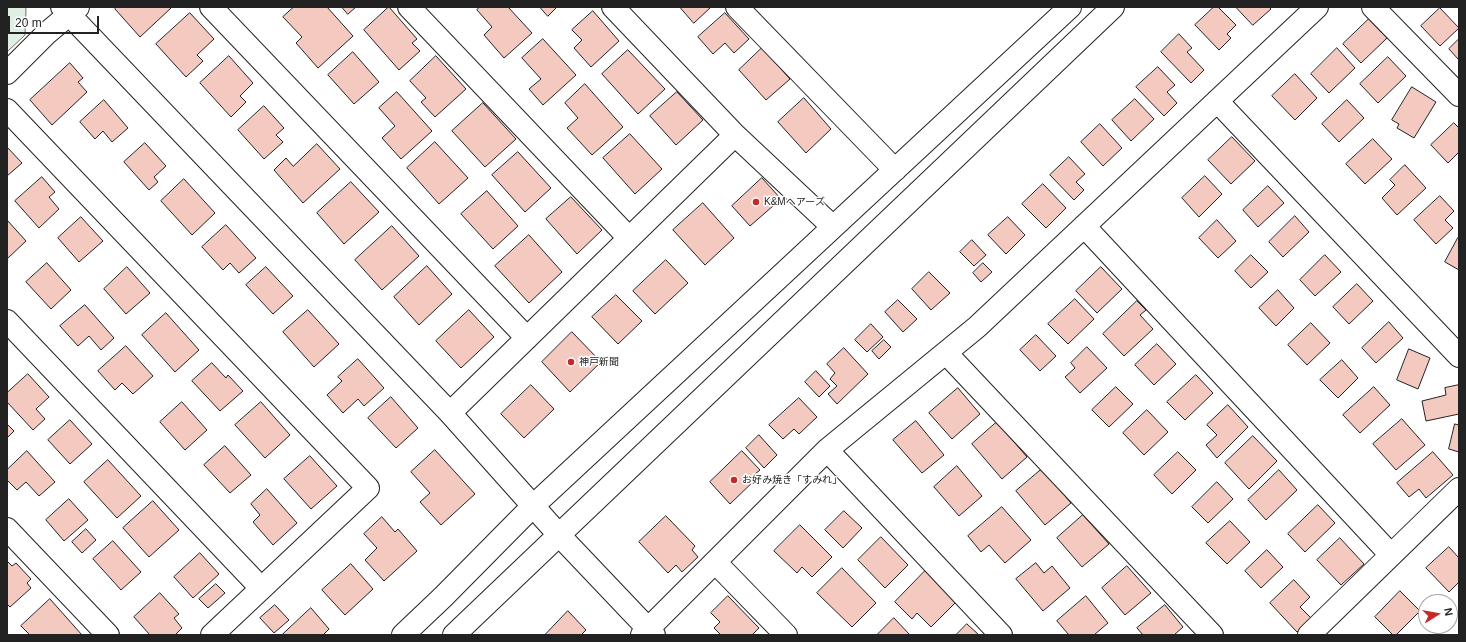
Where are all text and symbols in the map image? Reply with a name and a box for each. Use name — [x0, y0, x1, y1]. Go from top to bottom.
scale bar — [10, 8, 101, 34]
text: 20 m — [15, 16, 42, 30]
place label: K&Mヘアーズ — [764, 196, 825, 208]
marker: K&Mヘアーズ — [751, 197, 761, 207]
place label: 神戸新聞 — [579, 356, 619, 368]
marker: 神戸新聞 — [566, 357, 576, 367]
place label: お好み焼き「すみれ」 — [742, 474, 842, 486]
marker: お好み焼き「すみれ」 — [729, 475, 739, 485]
north arrow — [1418, 594, 1458, 634]
text: N — [1442, 607, 1455, 617]

